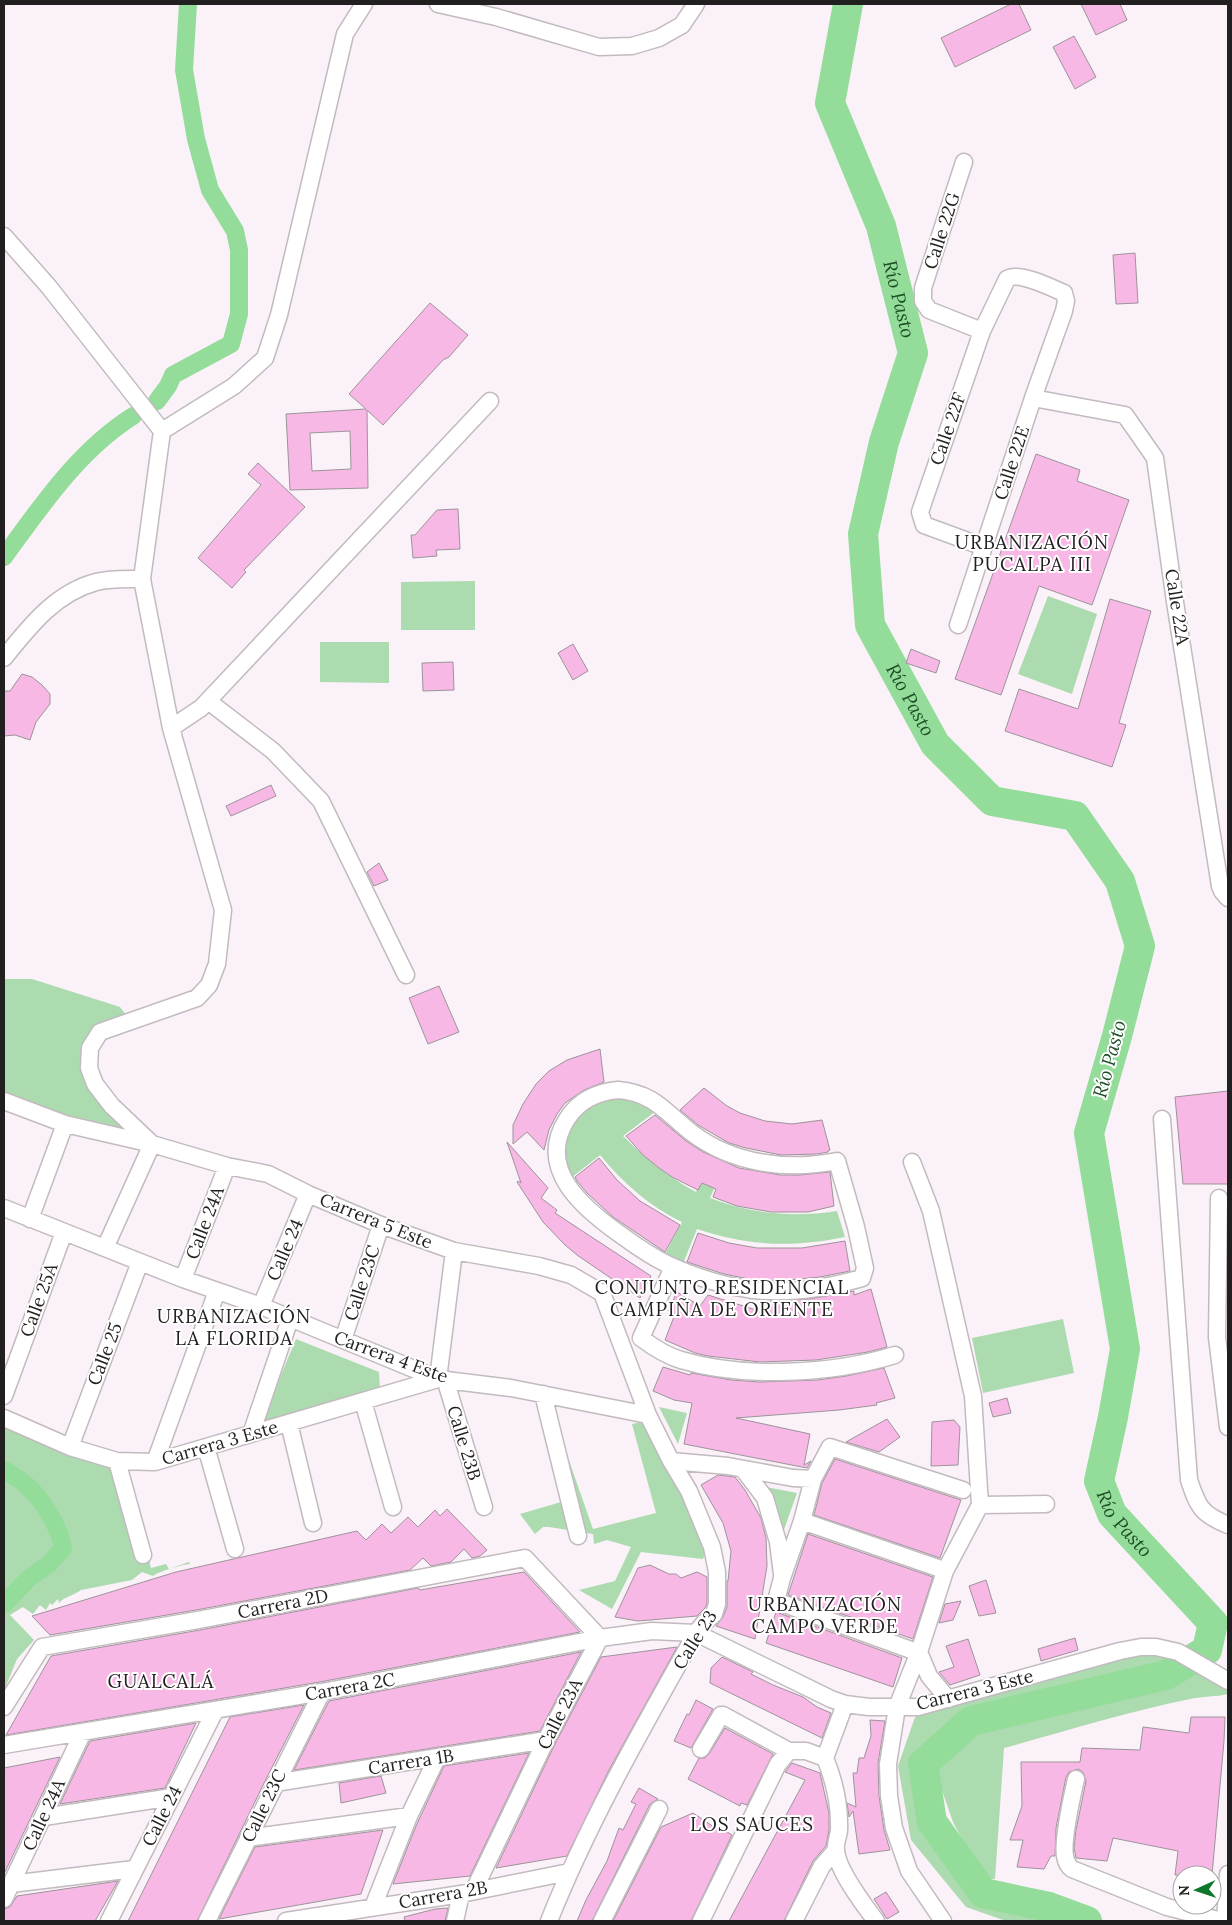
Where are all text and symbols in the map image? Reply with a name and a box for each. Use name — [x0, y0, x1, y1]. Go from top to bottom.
street label: Calle 22G — [918, 189, 965, 272]
water label: Río Pasto — [878, 258, 921, 340]
street label: Calle 22F — [924, 389, 971, 468]
street label: Calle 22E — [989, 423, 1034, 503]
district label: URBANIZACIÓN PUCALPA III — [955, 530, 1109, 576]
street label: Calle 22A — [1160, 567, 1195, 647]
water label: Río Pasto — [881, 659, 940, 740]
water label: Río Pasto — [1087, 1018, 1131, 1100]
street label: Calle 24A — [180, 1182, 229, 1263]
street label: Carrera 5 Este — [316, 1187, 436, 1254]
street label: Calle 24 — [261, 1215, 308, 1284]
street label: Calle 23C — [339, 1242, 385, 1324]
street label: Calle 25A — [15, 1259, 63, 1340]
district label: CONJUNTO RESIDENCIAL CAMPIÑA DE ORIENTE — [595, 1275, 849, 1321]
district label: URBANIZACIÓN LA FLORIDA — [157, 1304, 311, 1350]
street label: Calle 25 — [82, 1319, 127, 1389]
street label: Carrera 4 Este — [331, 1325, 451, 1388]
street label: Calle 23B — [442, 1403, 487, 1483]
street label: Carrera 3 Este — [159, 1415, 281, 1470]
water label: Río Pasto — [1092, 1486, 1158, 1562]
street label: Carrera 2D — [236, 1583, 330, 1624]
district label: URBANIZACIÓN CAMPO VERDE — [748, 1592, 902, 1638]
street label: Calle 23 — [667, 1606, 722, 1674]
street label: Carrera 3 Este — [914, 1664, 1036, 1715]
street label: Carrera 2C — [303, 1667, 397, 1706]
district label: GUALCALÁ — [108, 1669, 215, 1693]
street label: Calle 23A — [532, 1674, 588, 1753]
street label: Carrera 1B — [366, 1743, 455, 1780]
street label: Calle 23C — [236, 1765, 291, 1846]
street label: Calle 24A — [17, 1775, 70, 1854]
street label: Calle 24 — [137, 1781, 187, 1850]
district label: LOS SAUCES — [690, 1812, 814, 1836]
north arrow — [1172, 1865, 1222, 1915]
street label: Carrera 2B — [397, 1875, 489, 1914]
text: N — [1175, 1885, 1193, 1897]

